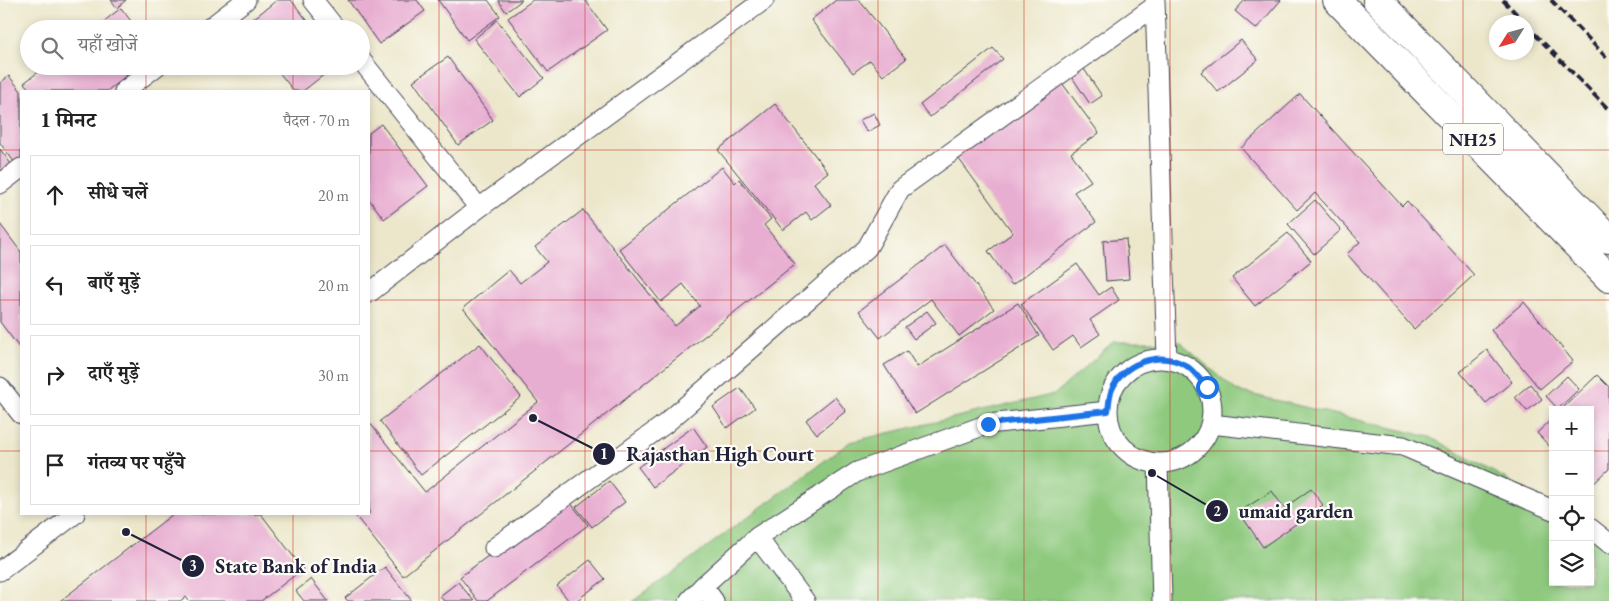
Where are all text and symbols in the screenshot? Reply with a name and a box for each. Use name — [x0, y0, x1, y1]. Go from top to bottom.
north arrow — [1489, 15, 1534, 60]
search box — [20, 20, 370, 75]
text: यहाँ खोजें — [78, 32, 137, 57]
icon: search — [38, 34, 66, 62]
text: 1 मिनट — [40, 106, 96, 133]
text: पैदल · 70 m — [283, 110, 350, 131]
road number: NH25 — [1443, 124, 1503, 154]
text: सीधे चलें — [88, 180, 148, 205]
icon: ahead — [41, 181, 69, 209]
text: 20 m — [318, 185, 349, 206]
text: बाएँ मुड़ें — [88, 270, 140, 295]
icon: left — [41, 271, 69, 299]
text: 20 m — [318, 275, 349, 296]
text: दाएँ मुड़ें — [88, 360, 139, 385]
icon: right — [41, 361, 69, 389]
text: 30 m — [318, 365, 349, 386]
route start — [1196, 376, 1219, 399]
map controls — [1549, 406, 1594, 586]
button: + — [1549, 406, 1594, 451]
route end — [977, 413, 1000, 436]
callout: Rajasthan High Court — [591, 436, 824, 471]
text: Rajasthan High Court — [626, 441, 814, 467]
text: 1 — [600, 444, 608, 463]
text: गंतव्य पर पहुँचे — [88, 450, 185, 475]
icon: arrive — [41, 451, 69, 479]
button: − — [1549, 451, 1594, 496]
callout: umaid garden — [1204, 494, 1364, 529]
button: locate — [1549, 496, 1594, 541]
text: umaid garden — [1239, 498, 1353, 524]
text: 2 — [1213, 501, 1221, 520]
button: layers — [1549, 541, 1594, 586]
callout: State Bank of India — [181, 549, 387, 584]
text: State Bank of India — [215, 553, 377, 579]
text: 3 — [189, 556, 197, 575]

